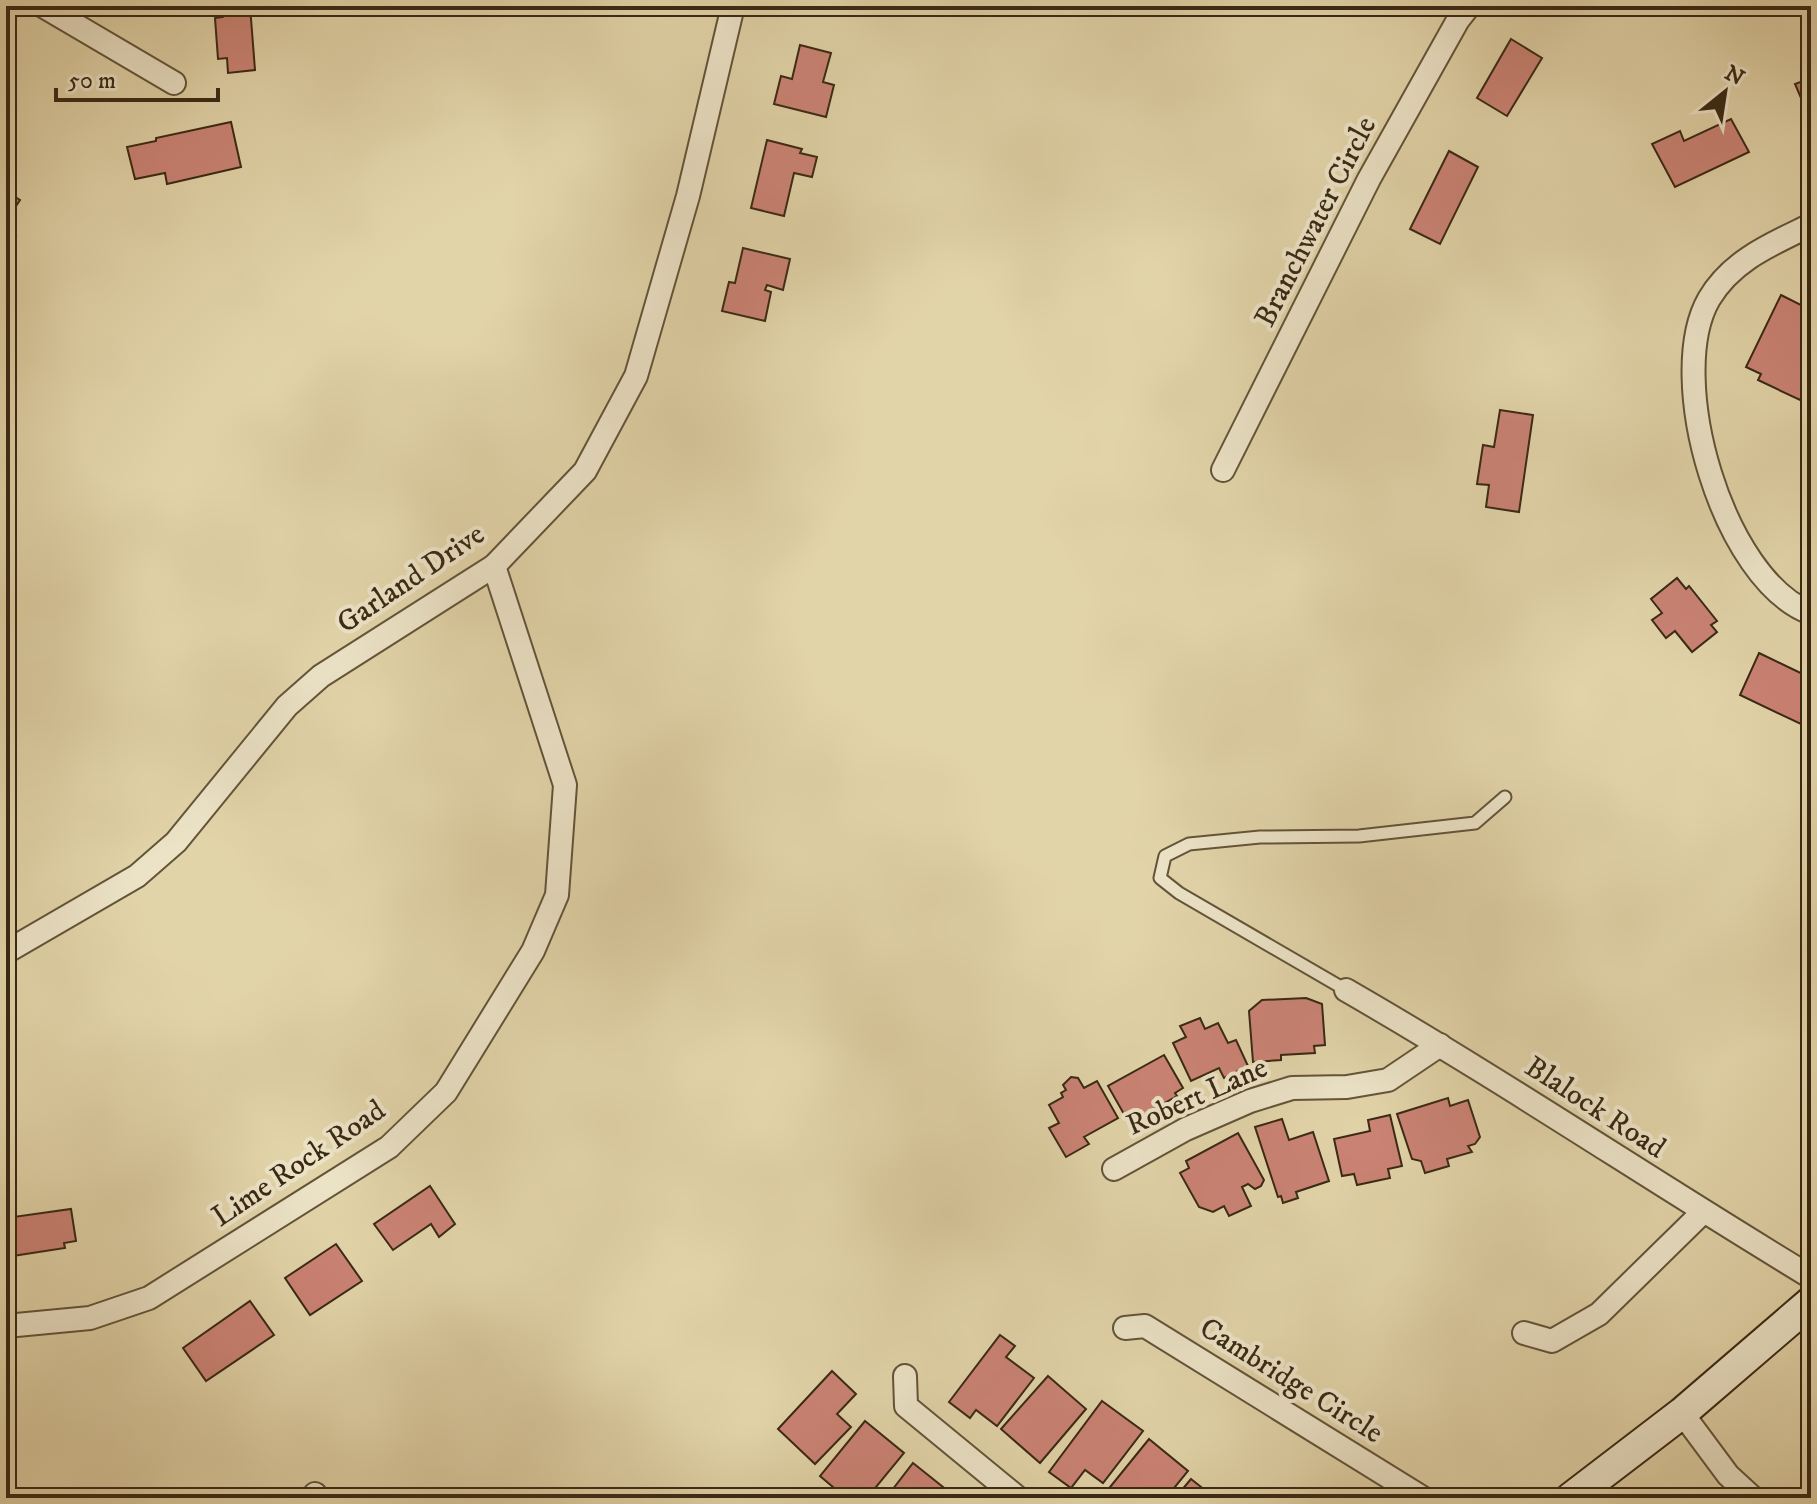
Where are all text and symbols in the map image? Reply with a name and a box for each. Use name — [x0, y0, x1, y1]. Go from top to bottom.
scale bar — [56, 52, 218, 102]
north arrow — [1685, 52, 1765, 132]
text: N — [1720, 60, 1749, 92]
text: 50 m — [68, 66, 116, 96]
street label: Branchwater Circle — [1247, 111, 1385, 333]
street label: Garland Drive — [330, 516, 492, 642]
street label: Blalock Road — [1518, 1049, 1672, 1167]
street label: Robert Lane — [1121, 1050, 1273, 1144]
street label: Lime Rock Road — [205, 1092, 393, 1236]
street label: Cambridge Circle — [1192, 1310, 1390, 1452]

